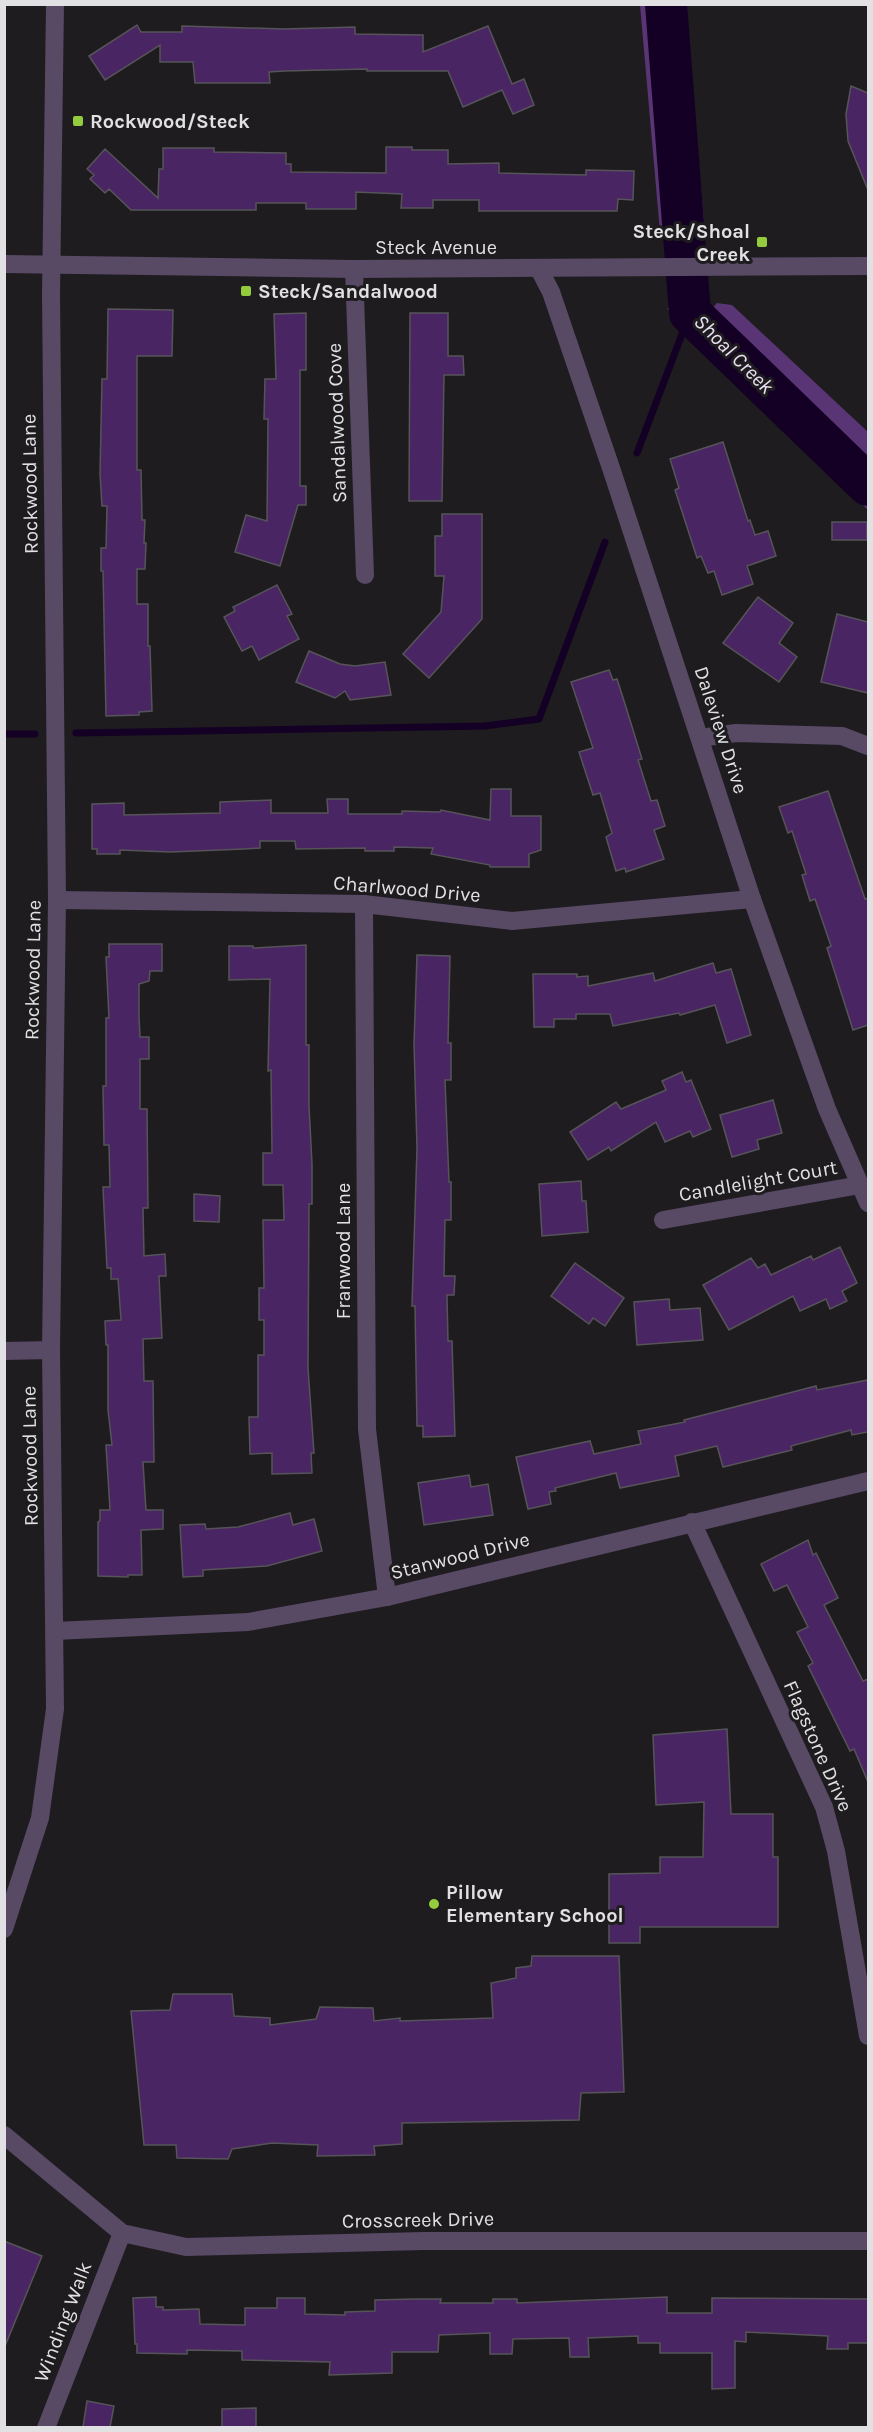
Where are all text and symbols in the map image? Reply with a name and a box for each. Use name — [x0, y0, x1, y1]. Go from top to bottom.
place label: Rockwood/Steck — [90, 110, 250, 133]
marker: Rockwood/Steck — [71, 114, 85, 128]
place label: Steck/Shoal Creek — [633, 220, 750, 266]
marker: Steck/Shoal Creek — [755, 235, 769, 249]
street label: Steck Avenue — [375, 236, 497, 259]
place label: Steck/Sandalwood — [258, 280, 438, 303]
marker: Steck/Sandalwood — [239, 284, 253, 298]
water label: Shoal Creek — [689, 309, 779, 399]
street label: Sandalwood Cove — [323, 343, 351, 503]
street label: Rockwood Lane — [17, 414, 43, 554]
street label: Daleview Drive — [690, 664, 752, 796]
street label: Charlwood Drive — [332, 871, 482, 907]
street label: Rockwood Lane — [20, 900, 46, 1040]
street label: Candlelight Court — [677, 1156, 839, 1206]
street label: Franwood Lane — [332, 1183, 355, 1319]
street label: Rockwood Lane — [17, 1386, 43, 1526]
street label: Stanwood Drive — [388, 1528, 532, 1584]
street label: Flagstone Drive — [779, 1677, 857, 1815]
place label: Pillow Elementary School — [446, 1881, 624, 1927]
marker: Pillow Elementary School — [427, 1897, 441, 1911]
street label: Crosscreek Drive — [342, 2207, 494, 2233]
street label: Winding Walk — [30, 2259, 96, 2385]

